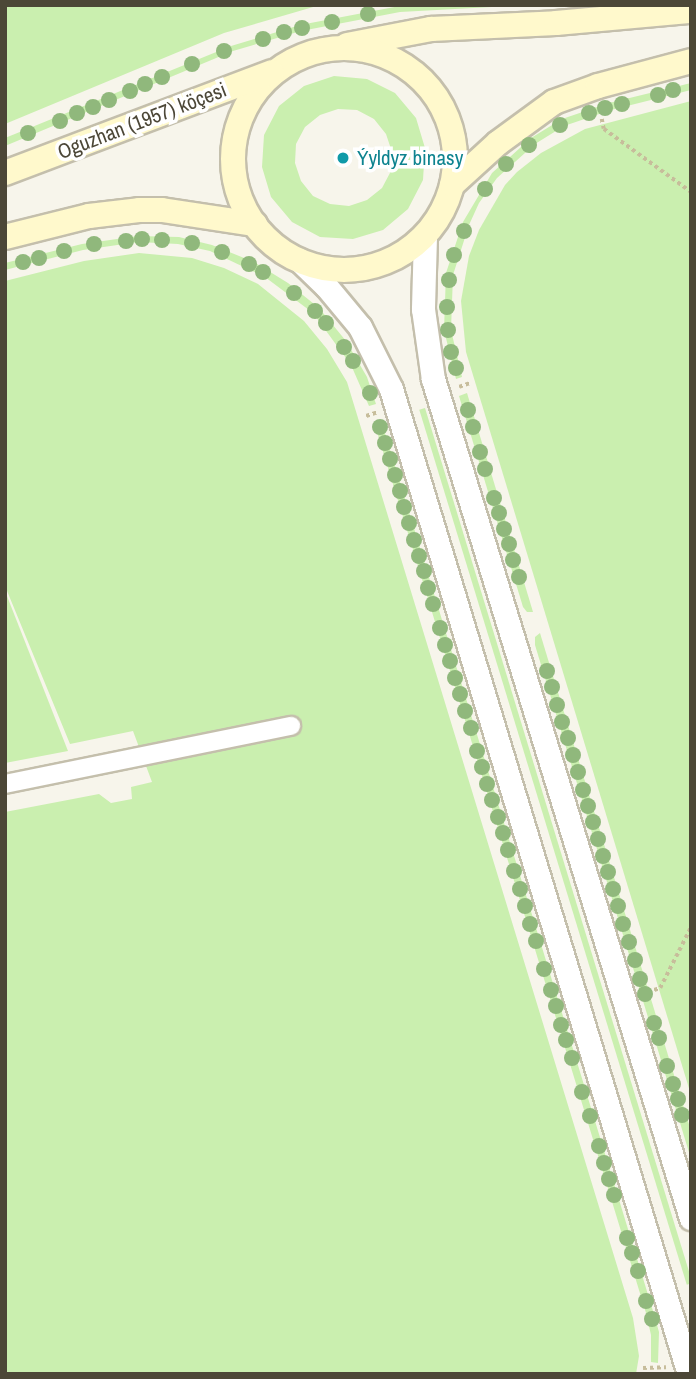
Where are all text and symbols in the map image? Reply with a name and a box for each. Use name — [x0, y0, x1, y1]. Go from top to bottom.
street label: Oguzhan (1957) köçesi — [54, 77, 230, 165]
place label: Ýyldyz binasy — [357, 145, 463, 171]
marker: Ýyldyz binasy — [335, 150, 351, 166]

